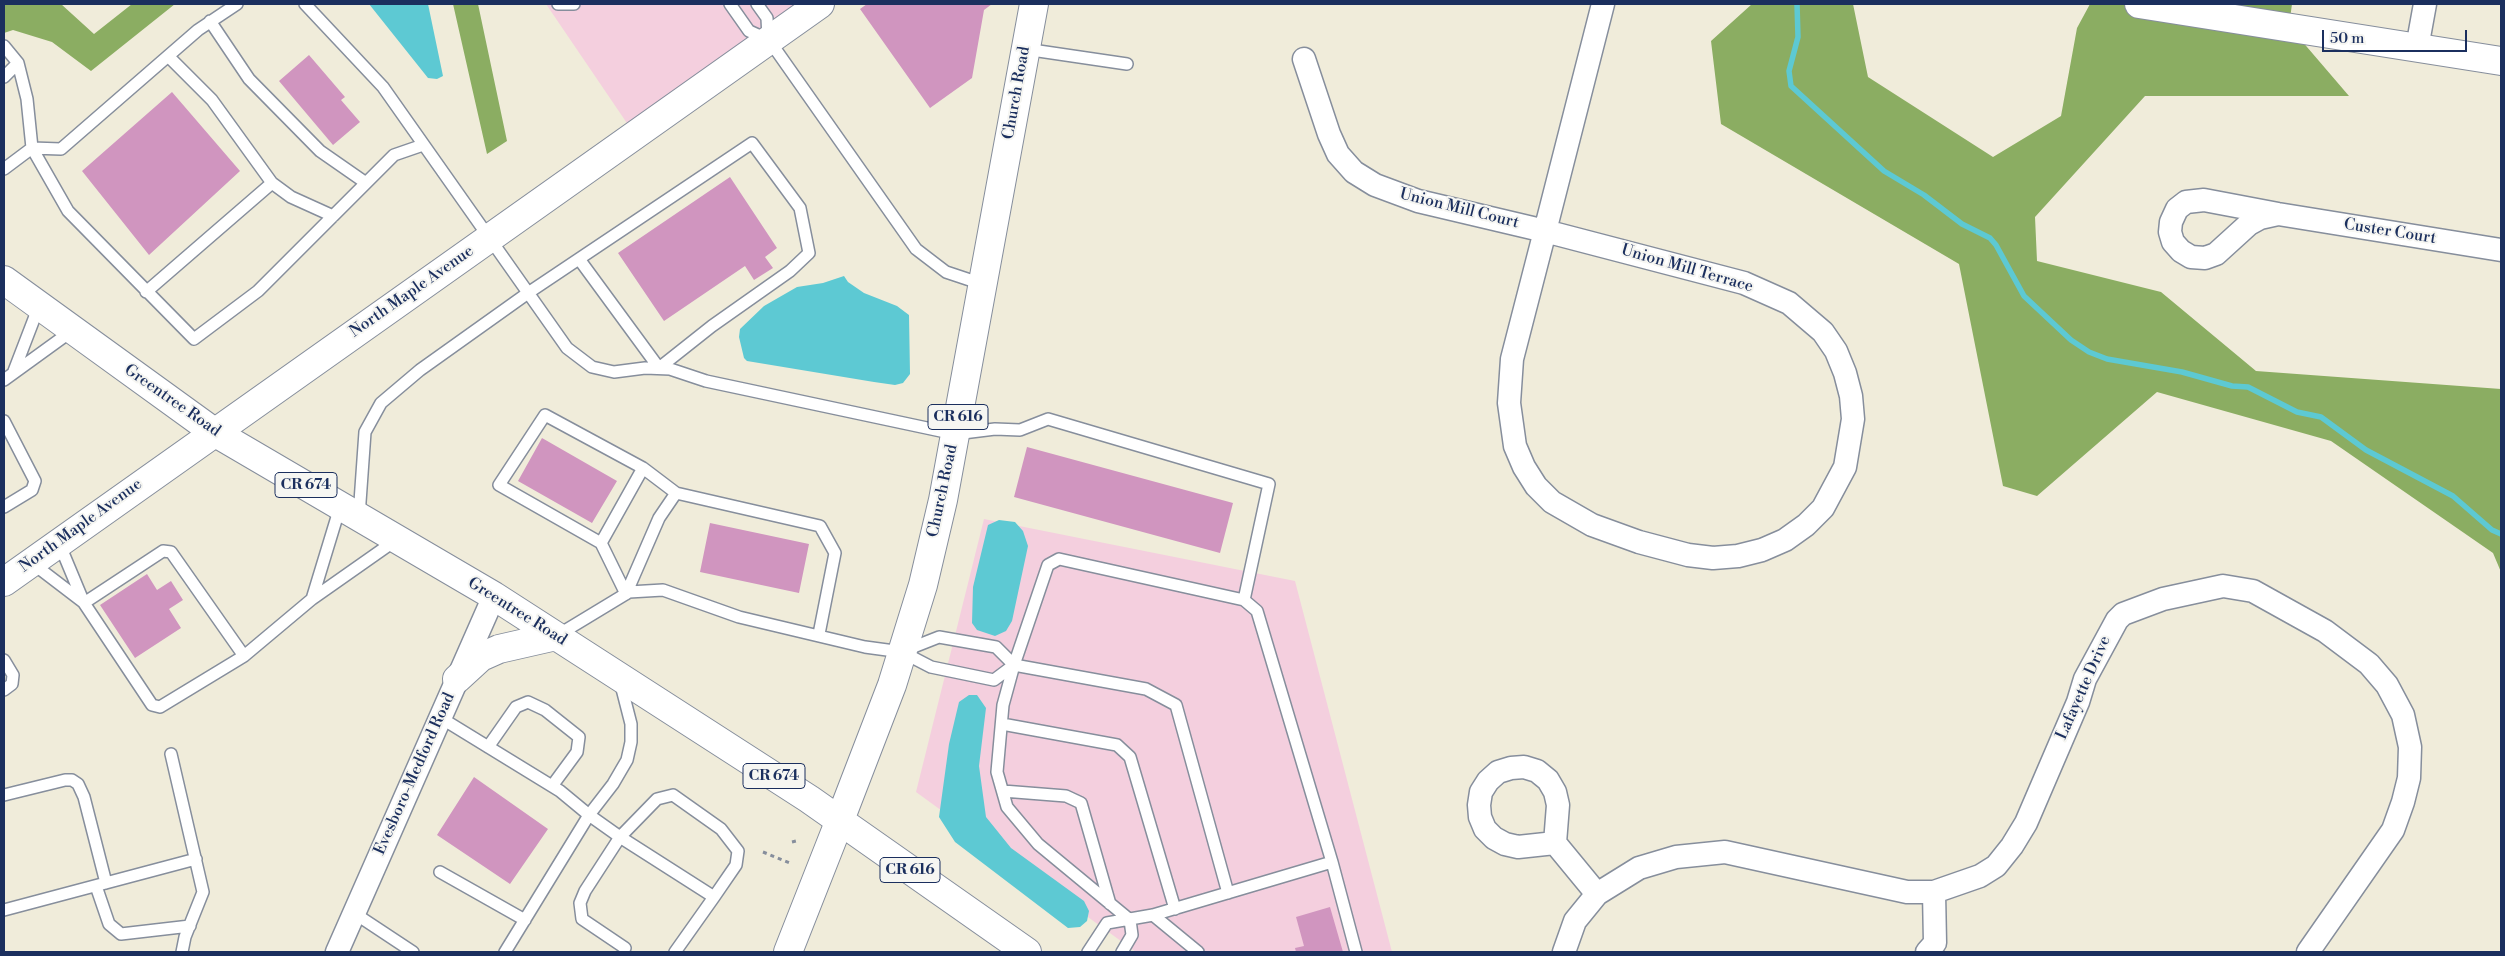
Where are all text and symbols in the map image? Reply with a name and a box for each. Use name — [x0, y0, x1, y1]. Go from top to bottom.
scale bar — [2325, 20, 2470, 52]
text: 50 m — [2330, 29, 2364, 48]
street label: Church Road — [999, 45, 1035, 141]
street label: Union Mill Court — [1397, 185, 1521, 233]
street label: Custer Court — [2342, 215, 2438, 249]
street label: Union Mill Terrace — [1619, 241, 1755, 297]
street label: North Maple Avenue — [346, 242, 478, 342]
street label: Greentree Road — [120, 361, 224, 441]
road number: CR 616 — [928, 404, 988, 430]
street label: Church Road — [924, 443, 962, 539]
road number: CR 674 — [275, 472, 337, 498]
street label: North Maple Avenue — [16, 475, 146, 577]
street label: Greentree Road — [464, 574, 570, 650]
street label: Lafayette Drive — [2053, 633, 2115, 743]
street label: Evesboro-Medford Road — [371, 690, 459, 858]
road number: CR 674 — [743, 764, 805, 788]
road number: CR 616 — [880, 858, 940, 882]

